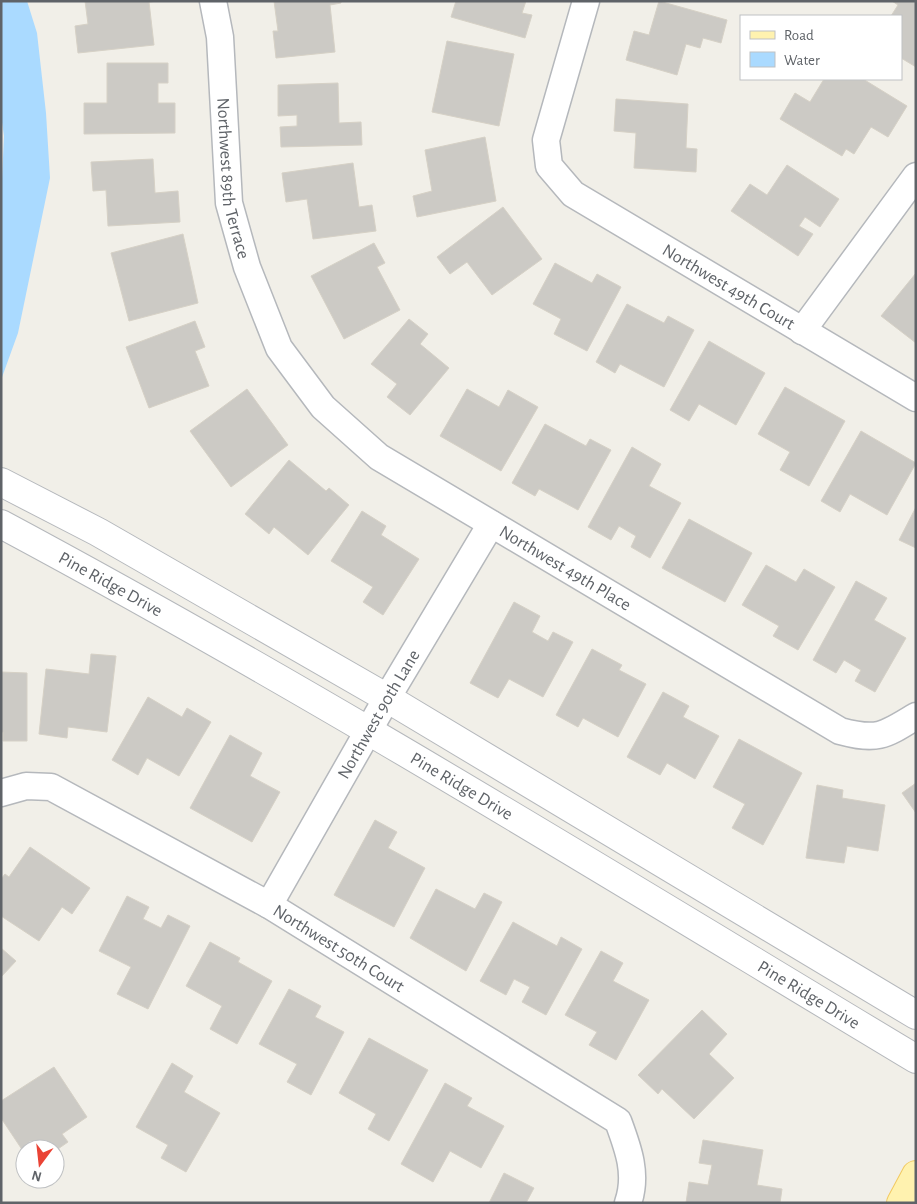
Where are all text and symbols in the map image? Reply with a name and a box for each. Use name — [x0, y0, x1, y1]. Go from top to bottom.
legend — [740, 15, 902, 80]
text: Road — [784, 28, 814, 43]
text: Water — [784, 53, 820, 68]
street label: Northwest 89th Terrace — [213, 97, 252, 261]
street label: Northwest 49th Court — [659, 241, 798, 334]
street label: Northwest 49th Place — [496, 523, 634, 615]
street label: Pine Ridge Drive — [55, 549, 165, 621]
street label: Northwest 90th Lane — [335, 647, 424, 782]
street label: Pine Ridge Drive — [407, 749, 516, 824]
street label: Northwest 50th Court — [270, 902, 407, 996]
street label: Pine Ridge Drive — [754, 958, 862, 1033]
north arrow — [15, 1139, 65, 1189]
text: N — [30, 1168, 43, 1184]

